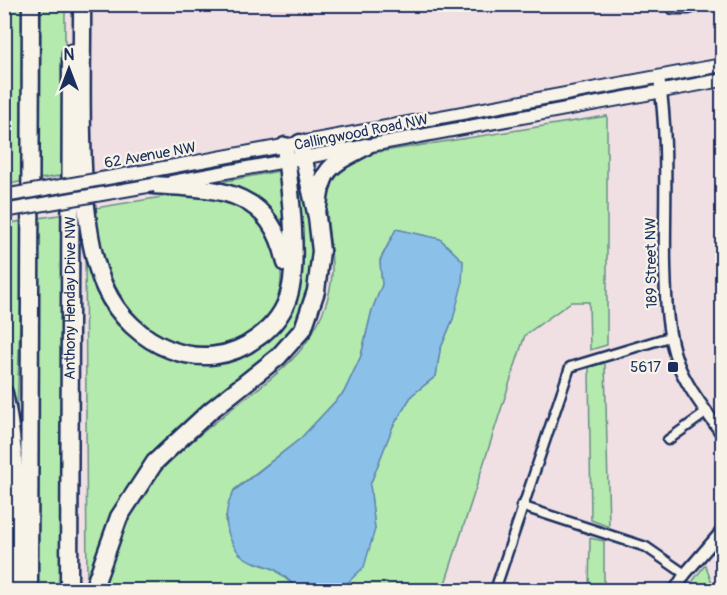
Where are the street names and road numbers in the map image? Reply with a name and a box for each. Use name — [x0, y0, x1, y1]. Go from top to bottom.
street label: Callingwood Road NW — [293, 110, 430, 155]
street label: 62 Avenue NW — [103, 138, 198, 173]
street label: Anthony Henday Drive NW — [61, 216, 80, 380]
street label: 189 Street NW — [641, 217, 662, 309]

